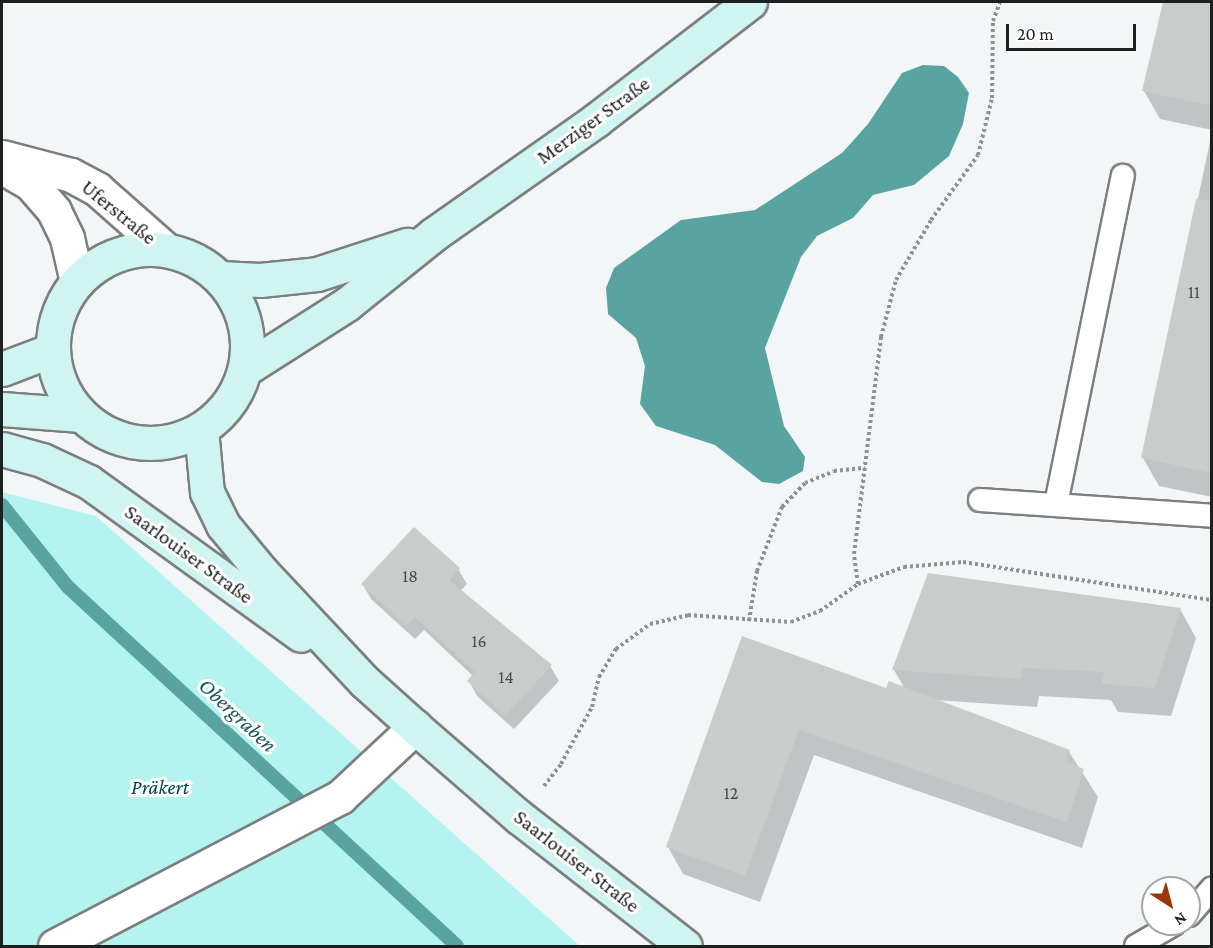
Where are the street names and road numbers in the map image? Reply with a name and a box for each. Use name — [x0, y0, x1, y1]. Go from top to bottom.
street label: Merziger Straße — [532, 71, 654, 169]
street label: Uferstraße — [76, 174, 162, 250]
street label: Saarlouiser Straße — [120, 499, 258, 609]
street label: Saarlouiser Straße — [509, 804, 645, 918]

